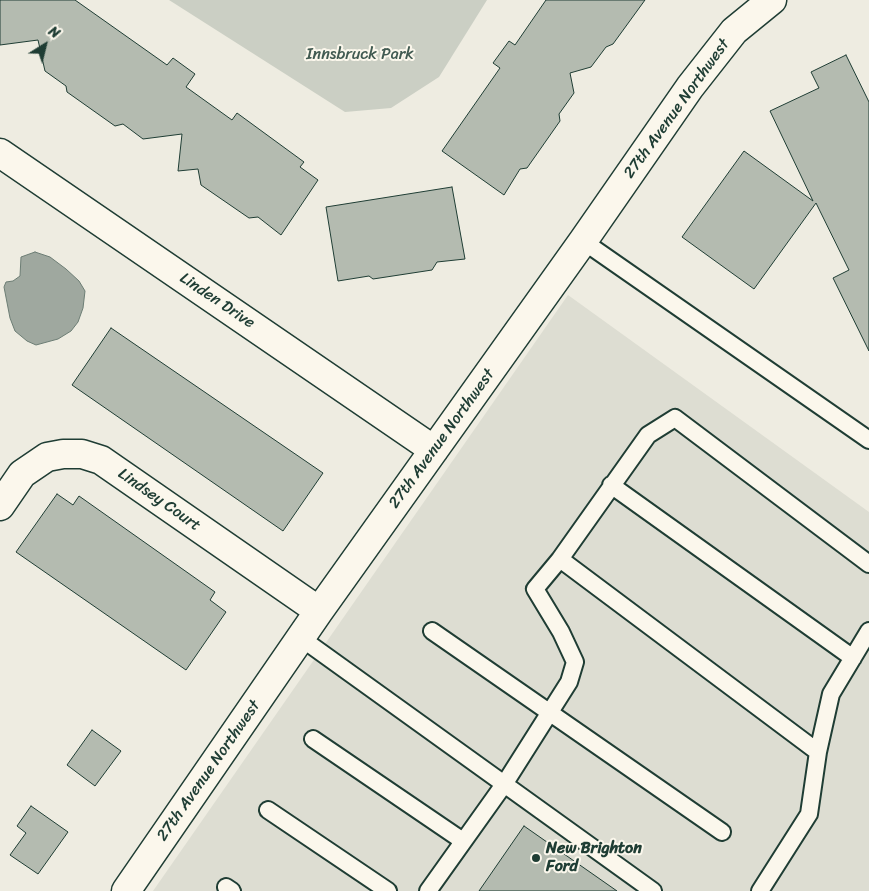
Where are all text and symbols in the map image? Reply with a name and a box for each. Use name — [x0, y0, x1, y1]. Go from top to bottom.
text: N — [43, 19, 65, 45]
north arrow — [20, 20, 70, 70]
street label: 27th Avenue Northwest — [620, 36, 734, 182]
park label: Innsbruck Park — [306, 45, 414, 65]
street label: Linden Drive — [176, 269, 258, 333]
street label: 27th Avenue Northwest — [385, 366, 499, 512]
street label: Lindsey Court — [114, 465, 204, 535]
street label: 27th Avenue Northwest — [153, 697, 265, 845]
place label: New Brighton Ford — [546, 839, 642, 877]
marker: New Brighton Ford — [530, 852, 542, 864]

